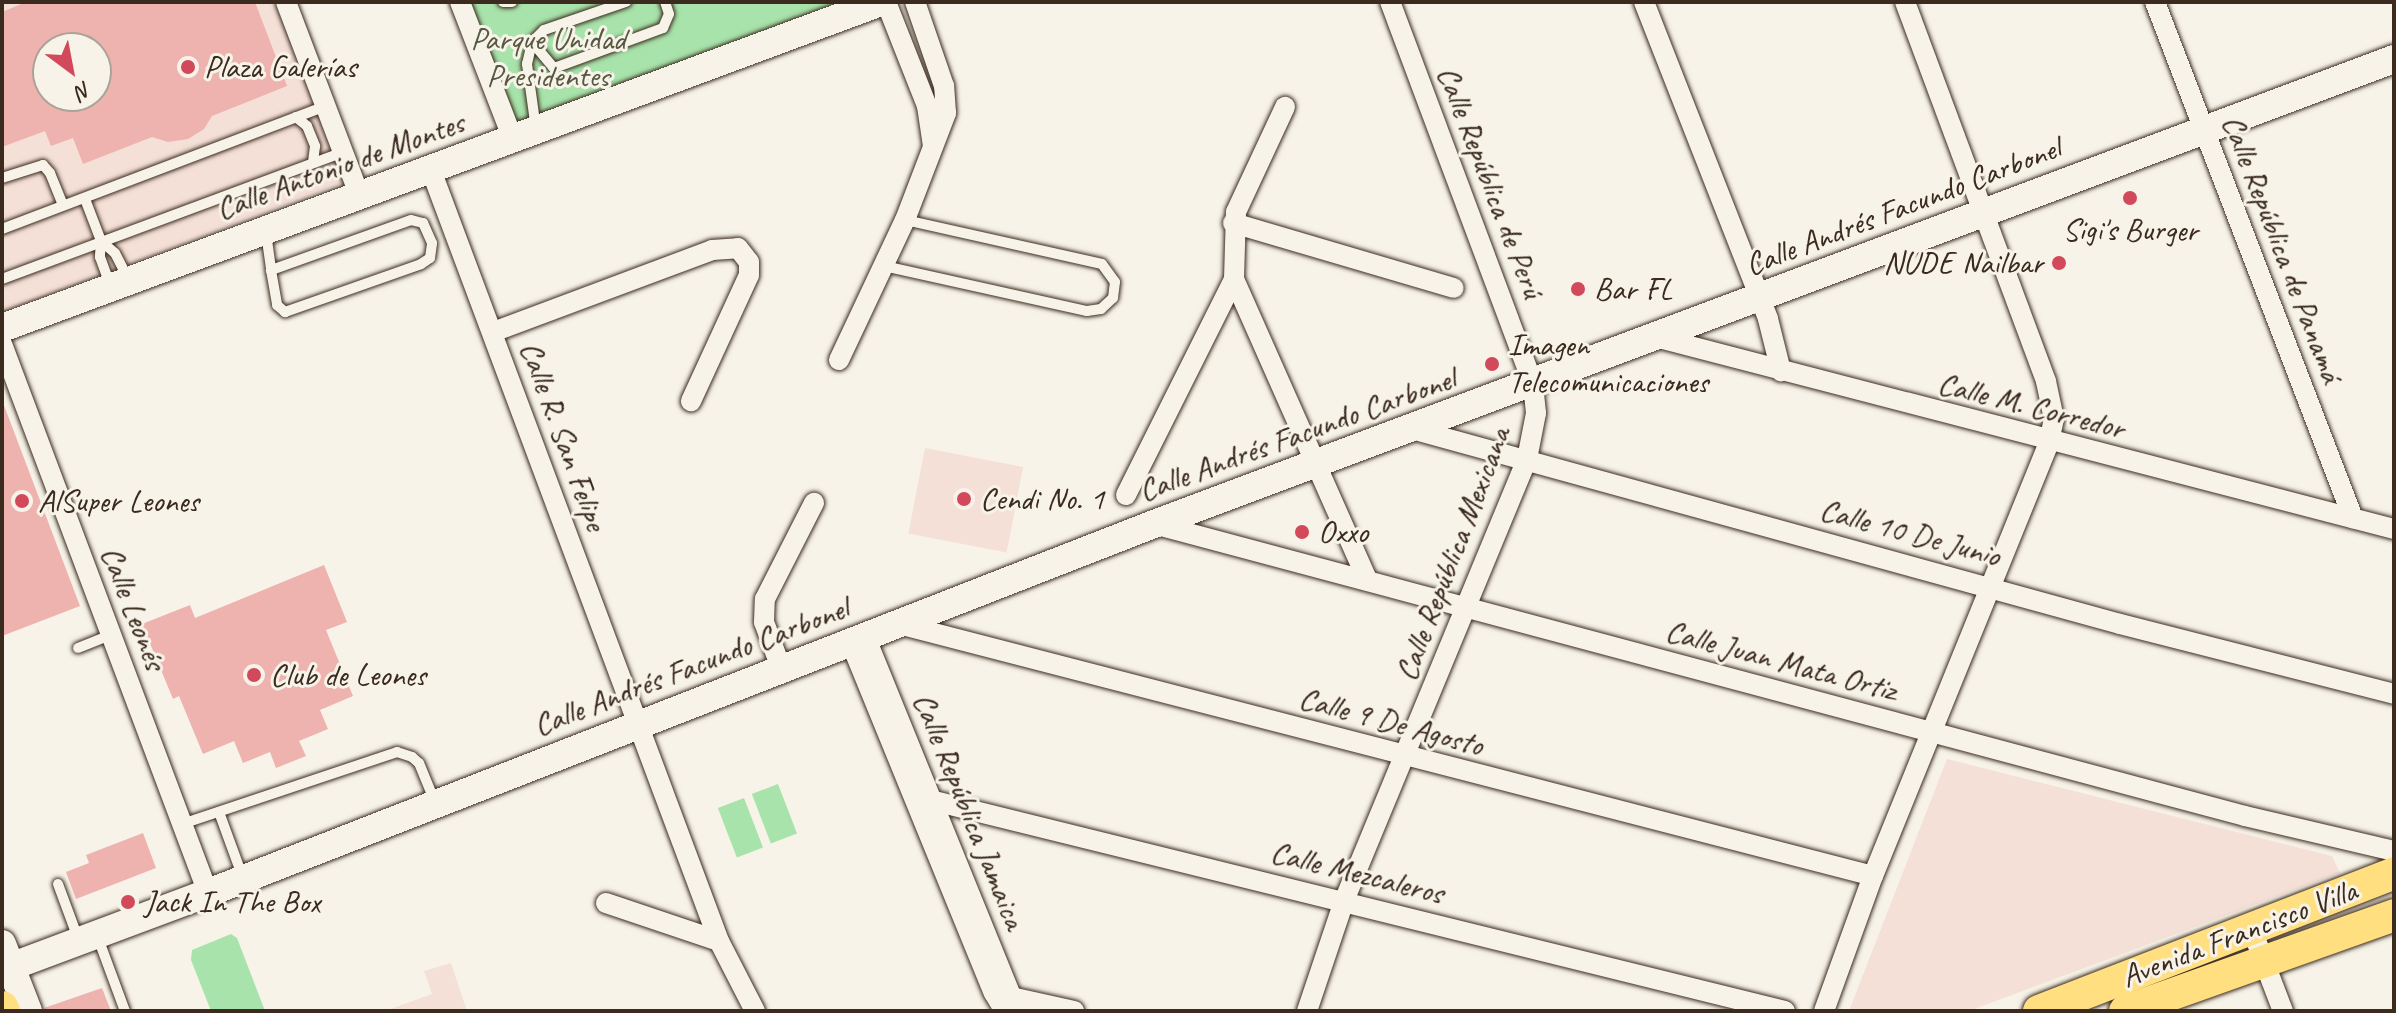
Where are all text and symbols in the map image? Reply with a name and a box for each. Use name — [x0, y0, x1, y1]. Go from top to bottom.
park label: Parque Unidad Presidentes — [471, 21, 625, 96]
north arrow — [32, 32, 112, 112]
place label: Plaza Galerías — [204, 48, 357, 86]
marker: Plaza Galerías — [179, 58, 197, 76]
street label: Calle República de Perú — [1428, 60, 1552, 304]
text: N — [70, 75, 97, 106]
street label: Calle Antonio de Montes — [211, 103, 469, 229]
street label: Calle República de Panamá — [2213, 109, 2351, 389]
street label: Calle Andrés Facundo Carbonel — [1740, 129, 2066, 285]
marker: Sigi's Burger — [2121, 189, 2139, 207]
place label: Sigi's Burger — [2062, 211, 2198, 249]
place label: NUDE Nailbar — [1882, 244, 2043, 282]
marker: NUDE Nailbar — [2050, 254, 2068, 272]
place label: Bar FL — [1594, 270, 1672, 308]
marker: Bar FL — [1569, 280, 1587, 298]
place label: Imagen Telecomunicaciones — [1508, 327, 1708, 402]
street label: Calle R. San Felipe — [511, 336, 615, 536]
marker: Imagen Telecomunicaciones — [1483, 355, 1501, 373]
street label: Calle Andrés Facundo Carbonel — [1133, 360, 1461, 510]
street label: Calle M. Corredor — [1934, 364, 2128, 448]
street label: Calle República Mexicana — [1387, 421, 1519, 687]
place label: Cendi No. 1 — [980, 480, 1105, 518]
place label: AlSuper Leones — [38, 482, 199, 520]
marker: Cendi No. 1 — [955, 490, 973, 508]
street label: Calle 10 De Junio — [1816, 491, 2004, 575]
marker: AlSuper Leones — [13, 492, 31, 510]
place label: Oxxo — [1318, 513, 1368, 551]
marker: Oxxo — [1293, 523, 1311, 541]
street label: Calle Leonés — [92, 541, 174, 675]
street label: Calle Andrés Facundo Carbonel — [528, 589, 854, 745]
street label: Calle Juan Mata Ortiz — [1662, 612, 1900, 710]
place label: Club de Leones — [270, 656, 426, 694]
marker: Club de Leones — [245, 666, 263, 684]
street label: Calle 9 De Agosto — [1295, 679, 1487, 765]
street label: Calle República Jamaica — [904, 687, 1034, 935]
street label: Calle Mezcaleros — [1267, 833, 1447, 913]
street label: Avenida Francisco Villa — [2116, 871, 2362, 997]
place label: Jack In The Box — [144, 883, 320, 921]
marker: Jack In The Box — [119, 893, 137, 911]

